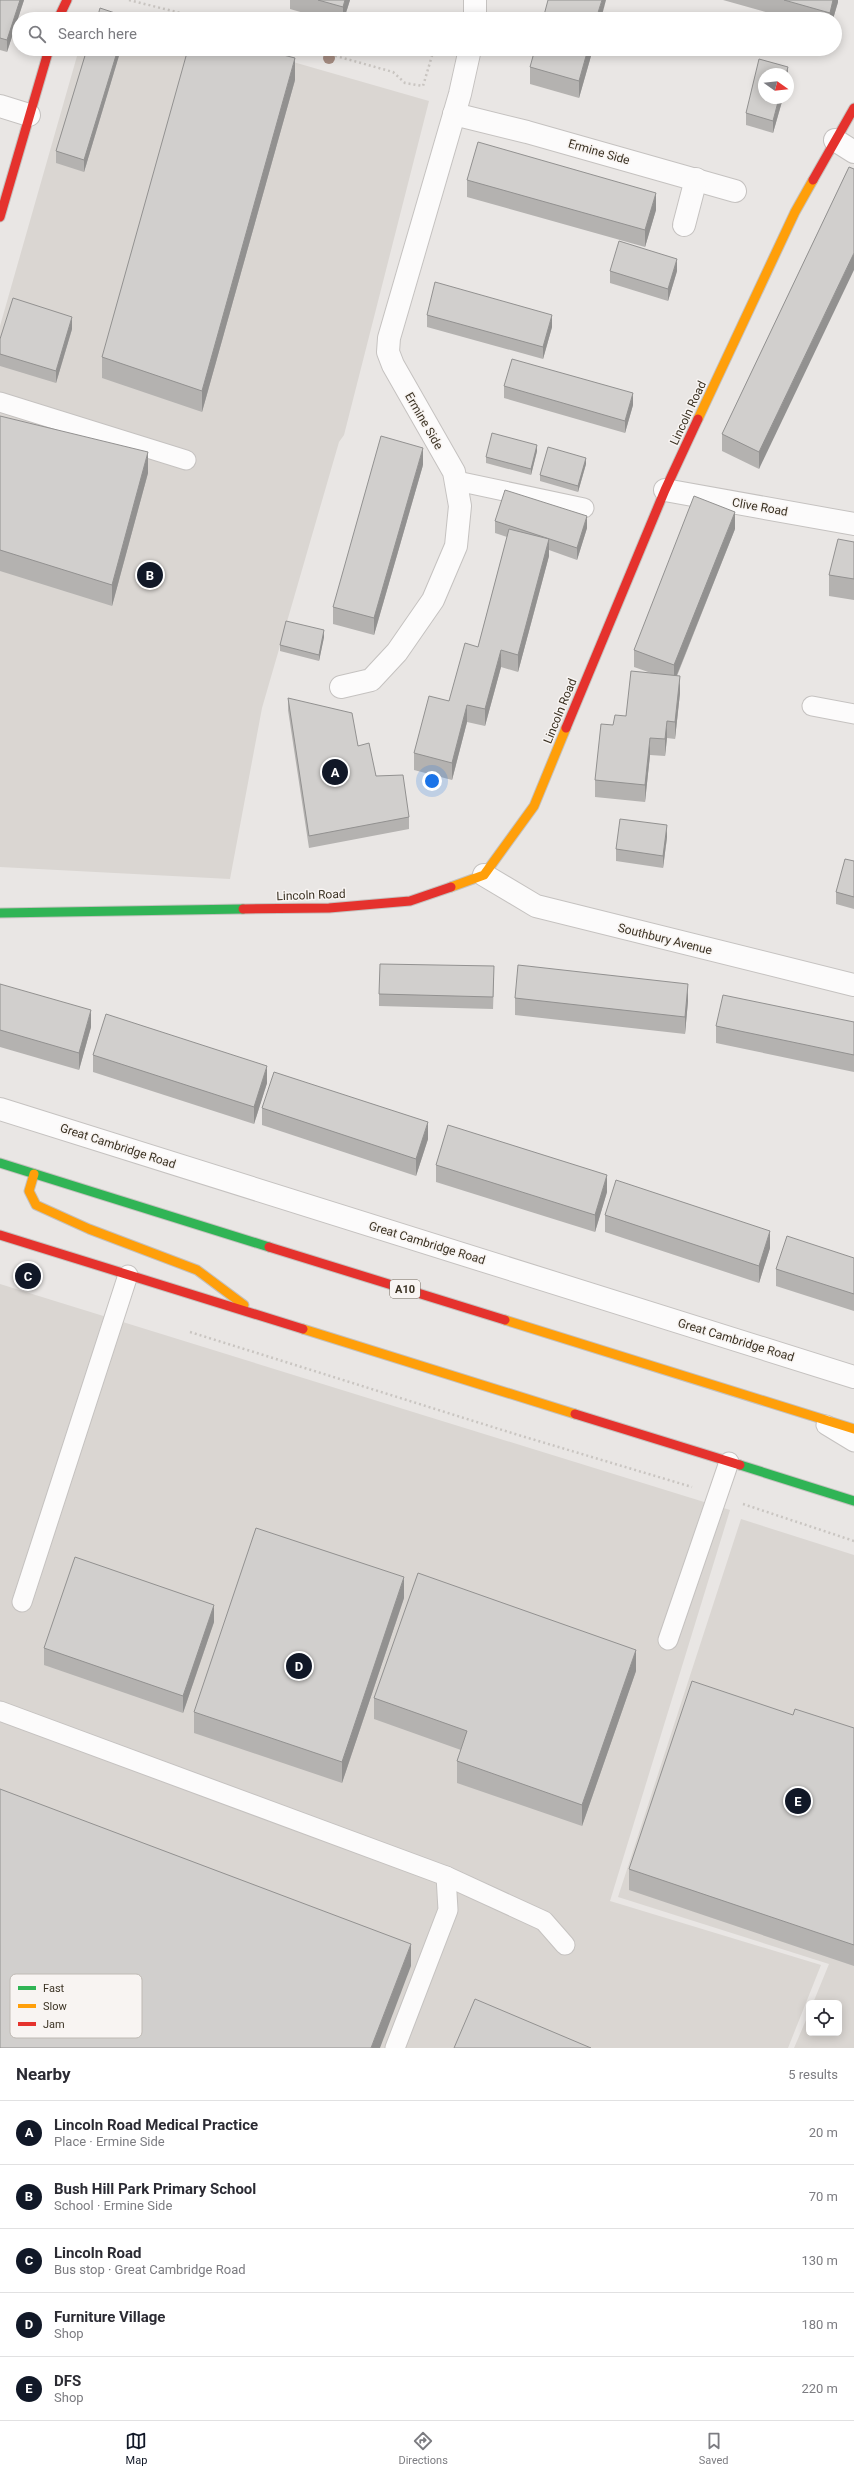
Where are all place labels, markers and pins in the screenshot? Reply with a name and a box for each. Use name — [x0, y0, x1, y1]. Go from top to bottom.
pin: B — [137, 560, 163, 590]
pin: A — [322, 757, 348, 787]
pin: C — [15, 1261, 41, 1291]
pin: D — [286, 1651, 312, 1681]
pin: E — [785, 1786, 811, 1816]

